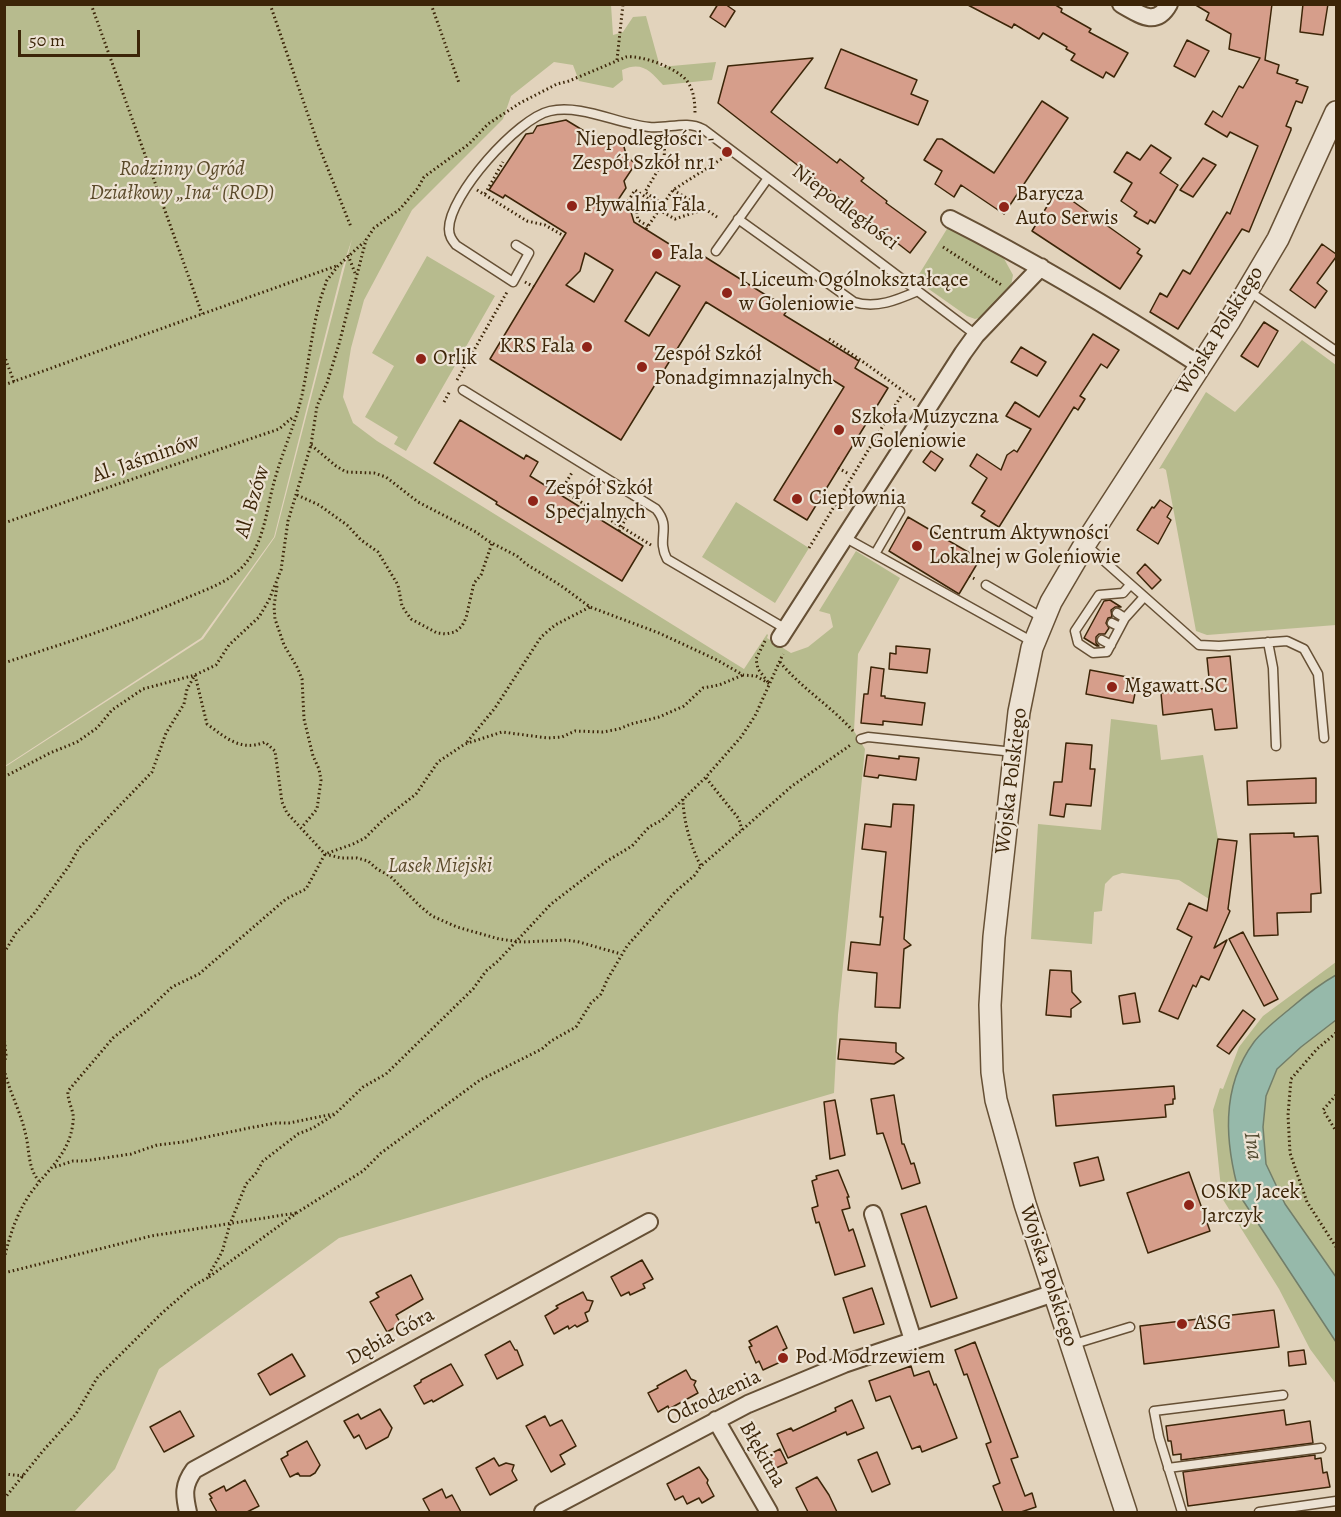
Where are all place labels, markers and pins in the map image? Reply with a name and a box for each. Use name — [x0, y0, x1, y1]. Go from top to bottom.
place label: Niepodległości - Zespół Szkół nr 1 — [572, 127, 715, 177]
marker: Niepodległości - Zespół Szkół nr 1 — [720, 145, 734, 159]
place label: Barycza Auto Serwis — [1016, 182, 1118, 232]
place label: Pływalnia Fala — [584, 193, 706, 219]
marker: Pływalnia Fala — [565, 199, 579, 213]
marker: Barycza Auto Serwis — [997, 200, 1011, 214]
place label: Fala — [669, 241, 704, 267]
marker: Fala — [650, 247, 664, 261]
place label: I Liceum Ogólnokształcące w Goleniowie — [739, 268, 968, 318]
marker: I Liceum Ogólnokształcące w Goleniowie — [720, 286, 734, 300]
place label: KRS Fala — [499, 334, 575, 360]
marker: KRS Fala — [580, 340, 594, 354]
place label: Zespół Szkół Ponadgimnazjalnych — [654, 342, 833, 392]
place label: Orlik — [433, 346, 477, 372]
marker: Orlik — [414, 352, 428, 366]
marker: Zespół Szkół Ponadgimnazjalnych — [635, 360, 649, 374]
place label: Szkoła Muzyczna w Goleniowie — [851, 405, 999, 455]
marker: Szkoła Muzyczna w Goleniowie — [832, 423, 846, 437]
place label: Zespół Szkół Specjalnych — [545, 476, 653, 526]
place label: Ciepłownia — [809, 486, 906, 512]
marker: Ciepłownia — [790, 492, 804, 506]
marker: Zespół Szkół Specjalnych — [526, 494, 540, 508]
place label: Centrum Aktywności Lokalnej w Goleniowie — [929, 521, 1121, 571]
marker: Centrum Aktywności Lokalnej w Goleniowie — [910, 539, 924, 553]
place label: Mgawatt SC — [1124, 674, 1228, 700]
marker: Mgawatt SC — [1105, 680, 1119, 694]
place label: OSKP Jacek Jarczyk — [1201, 1180, 1300, 1230]
marker: OSKP Jacek Jarczyk — [1182, 1198, 1196, 1212]
place label: ASG — [1194, 1311, 1231, 1337]
marker: ASG — [1175, 1317, 1189, 1331]
place label: Pod Modrzewiem — [795, 1345, 945, 1371]
marker: Pod Modrzewiem — [776, 1351, 790, 1365]

